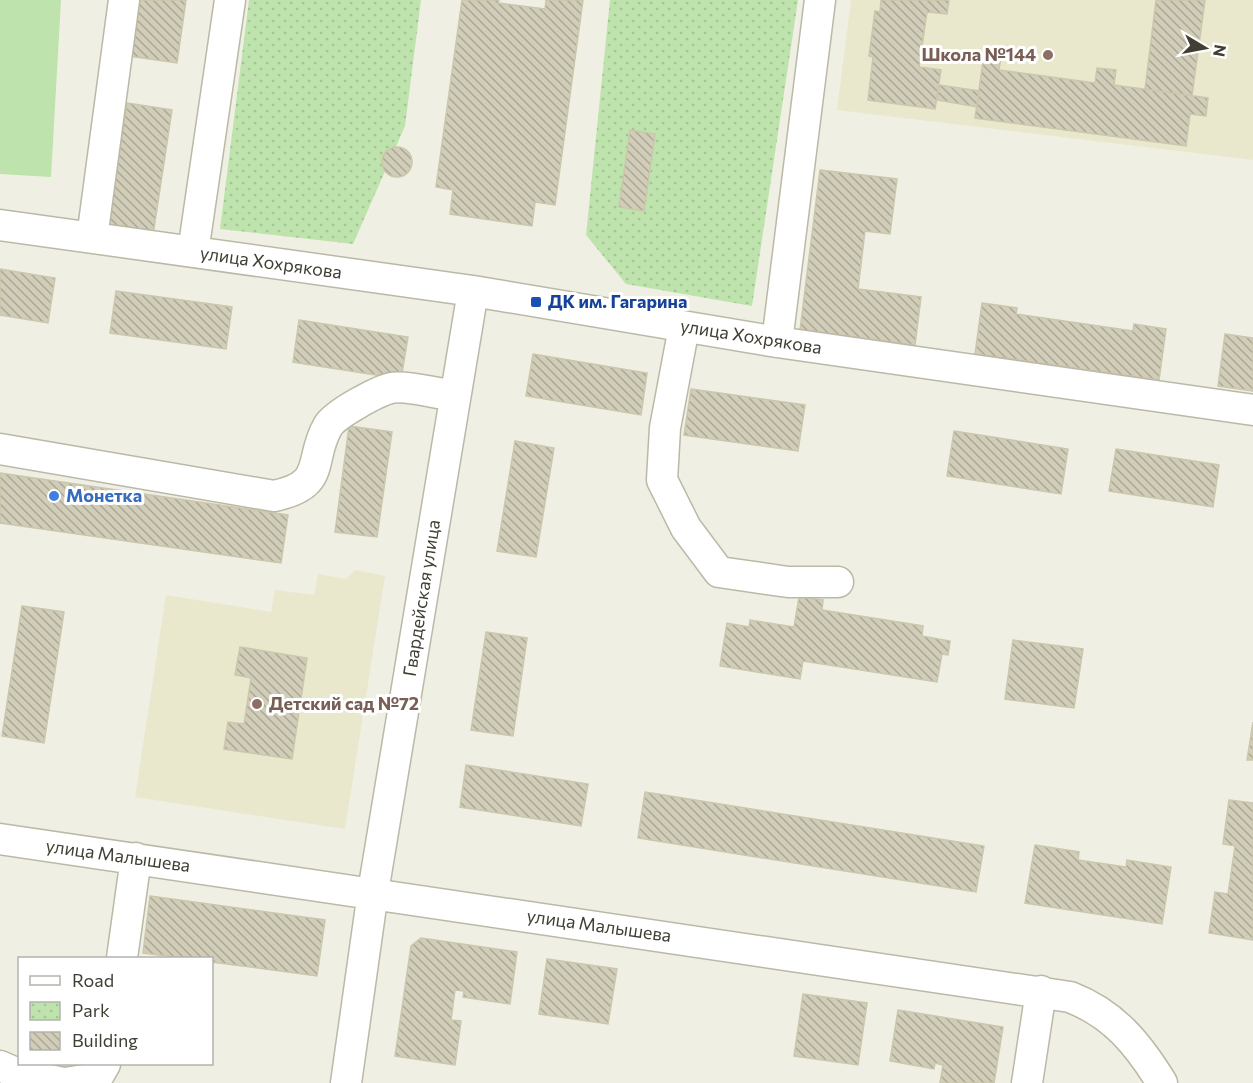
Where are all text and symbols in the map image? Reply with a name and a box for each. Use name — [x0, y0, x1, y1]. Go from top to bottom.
north arrow — [1175, 18, 1235, 78]
place label: Школа №144 — [921, 43, 1036, 65]
text: N — [1210, 43, 1231, 58]
marker: Школа №144 — [1041, 48, 1055, 62]
street label: улица Хохрякова — [199, 241, 343, 283]
place label: ДК им. Гагарина — [548, 290, 687, 312]
marker: ДК им. Гагарина — [529, 295, 543, 309]
street label: улица Хохрякова — [679, 314, 824, 358]
place label: Монетка — [66, 484, 142, 506]
marker: Монетка — [47, 489, 61, 503]
street label: Гвардейская улица — [398, 518, 444, 678]
place label: Детский сад №72 — [269, 692, 419, 714]
marker: Детский сад №72 — [250, 697, 264, 711]
street label: улица Малышева — [44, 834, 192, 876]
street label: улица Малышева — [525, 904, 673, 946]
legend — [18, 957, 213, 1065]
text: Road — [72, 969, 114, 991]
text: Park — [72, 999, 110, 1021]
text: Building — [72, 1029, 138, 1051]

